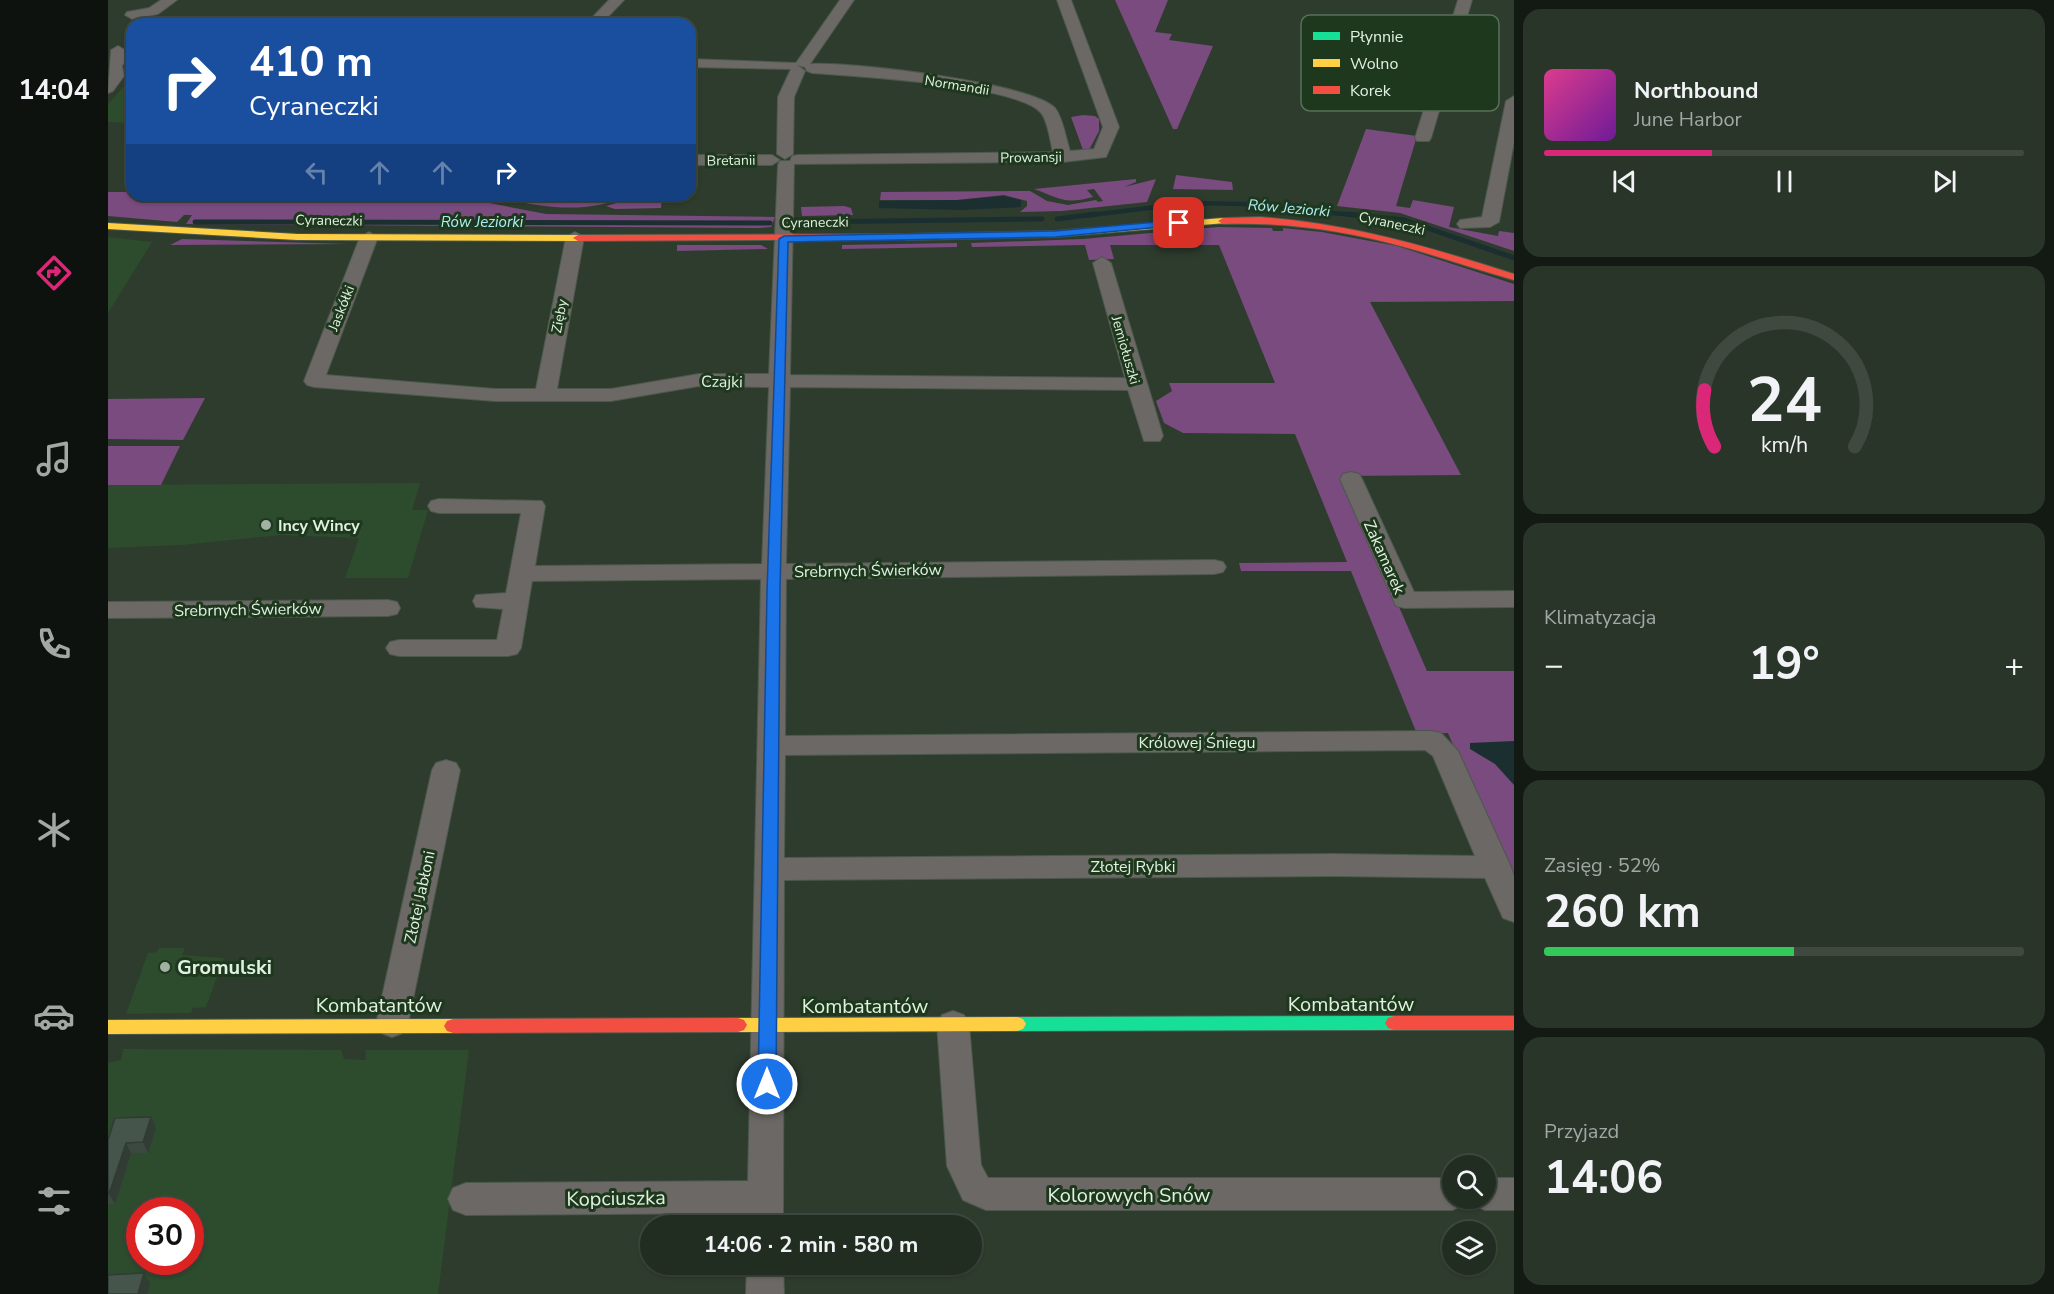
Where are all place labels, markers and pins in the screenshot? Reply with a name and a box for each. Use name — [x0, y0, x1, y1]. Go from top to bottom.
pin — [1153, 197, 1204, 248]
place label: Incy Wincy — [278, 515, 360, 537]
marker: Incy Wincy — [259, 518, 273, 532]
place label: Gromulski — [177, 954, 272, 981]
marker: Gromulski — [158, 960, 172, 974]

